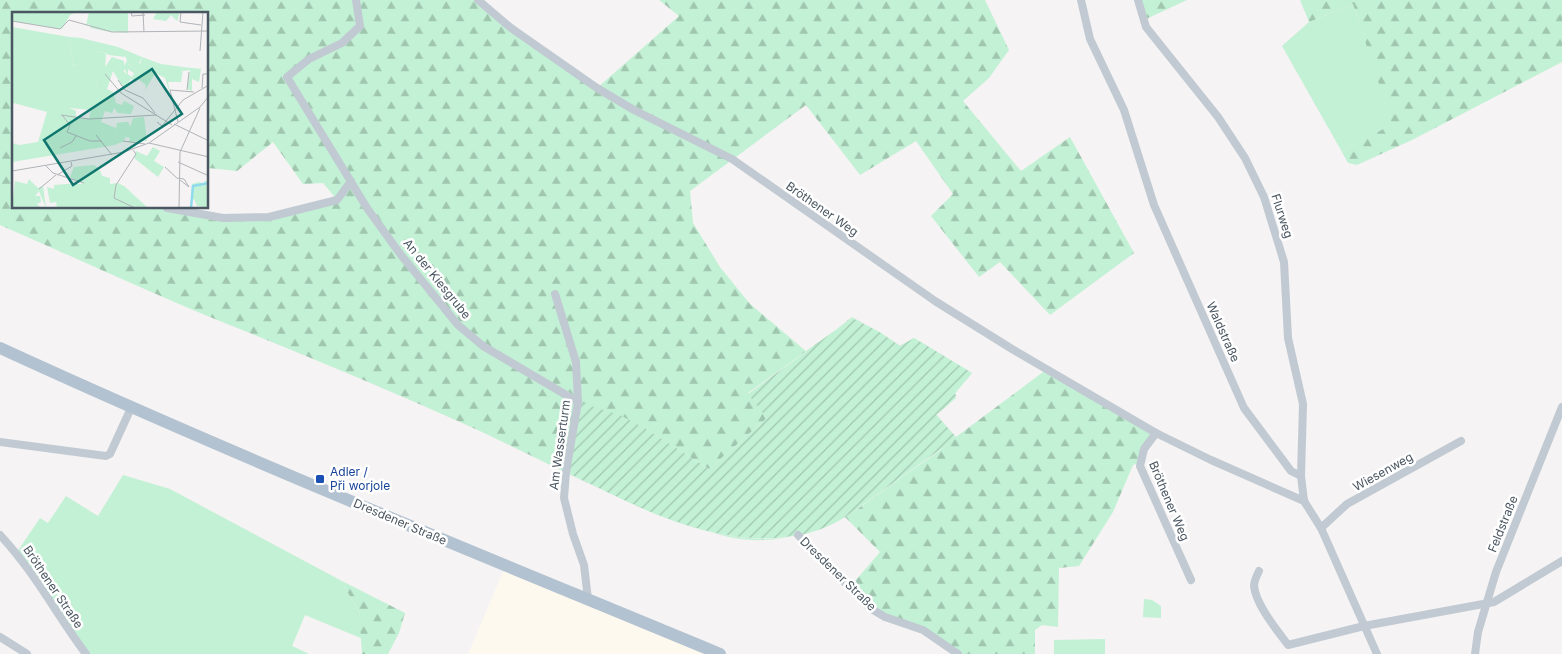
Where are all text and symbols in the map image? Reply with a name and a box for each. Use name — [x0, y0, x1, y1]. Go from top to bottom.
inset map — [12, 12, 209, 209]
street label: Bröthener Weg — [783, 178, 861, 239]
street label: Flurweg — [1268, 192, 1297, 240]
street label: An der Kiesgrube — [400, 236, 474, 322]
street label: Waldstraße — [1204, 299, 1243, 364]
street label: Am Wasserturm — [546, 399, 573, 491]
street label: Wiesenweg — [1350, 449, 1415, 494]
street label: Bröthener Weg — [1146, 459, 1193, 543]
place label: Adler / Při worjole — [330, 464, 390, 493]
marker: Adler / Při worjole — [314, 473, 326, 485]
street label: Feldstraße — [1484, 493, 1521, 554]
street label: Dresdener Straße — [351, 495, 449, 548]
street label: Dresdener Straße — [797, 534, 879, 614]
street label: Bröthener Straße — [20, 542, 87, 631]

